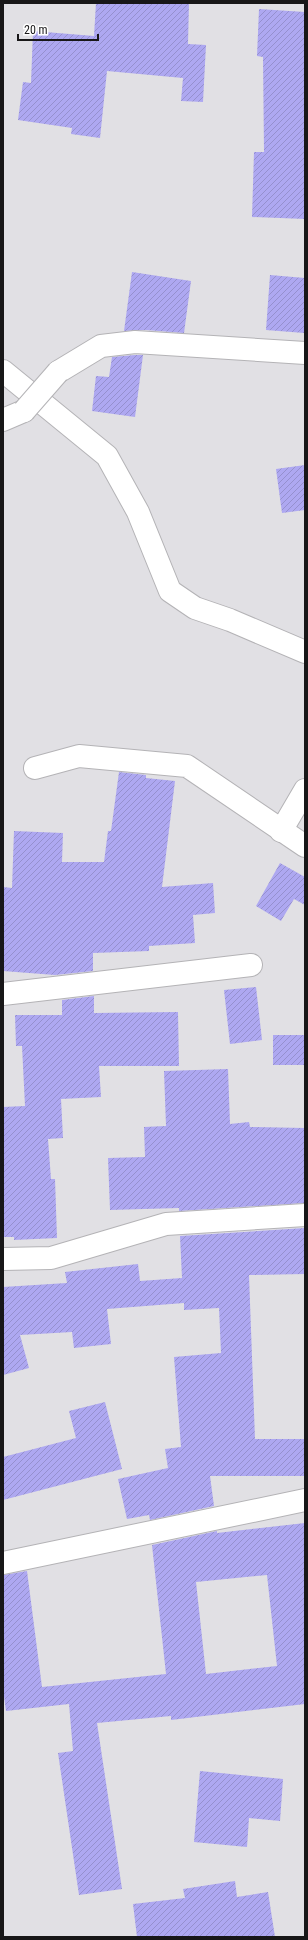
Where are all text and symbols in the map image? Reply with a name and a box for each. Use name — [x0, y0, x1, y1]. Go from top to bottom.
scale bar — [18, 16, 98, 42]
text: 20 m — [24, 23, 48, 37]

